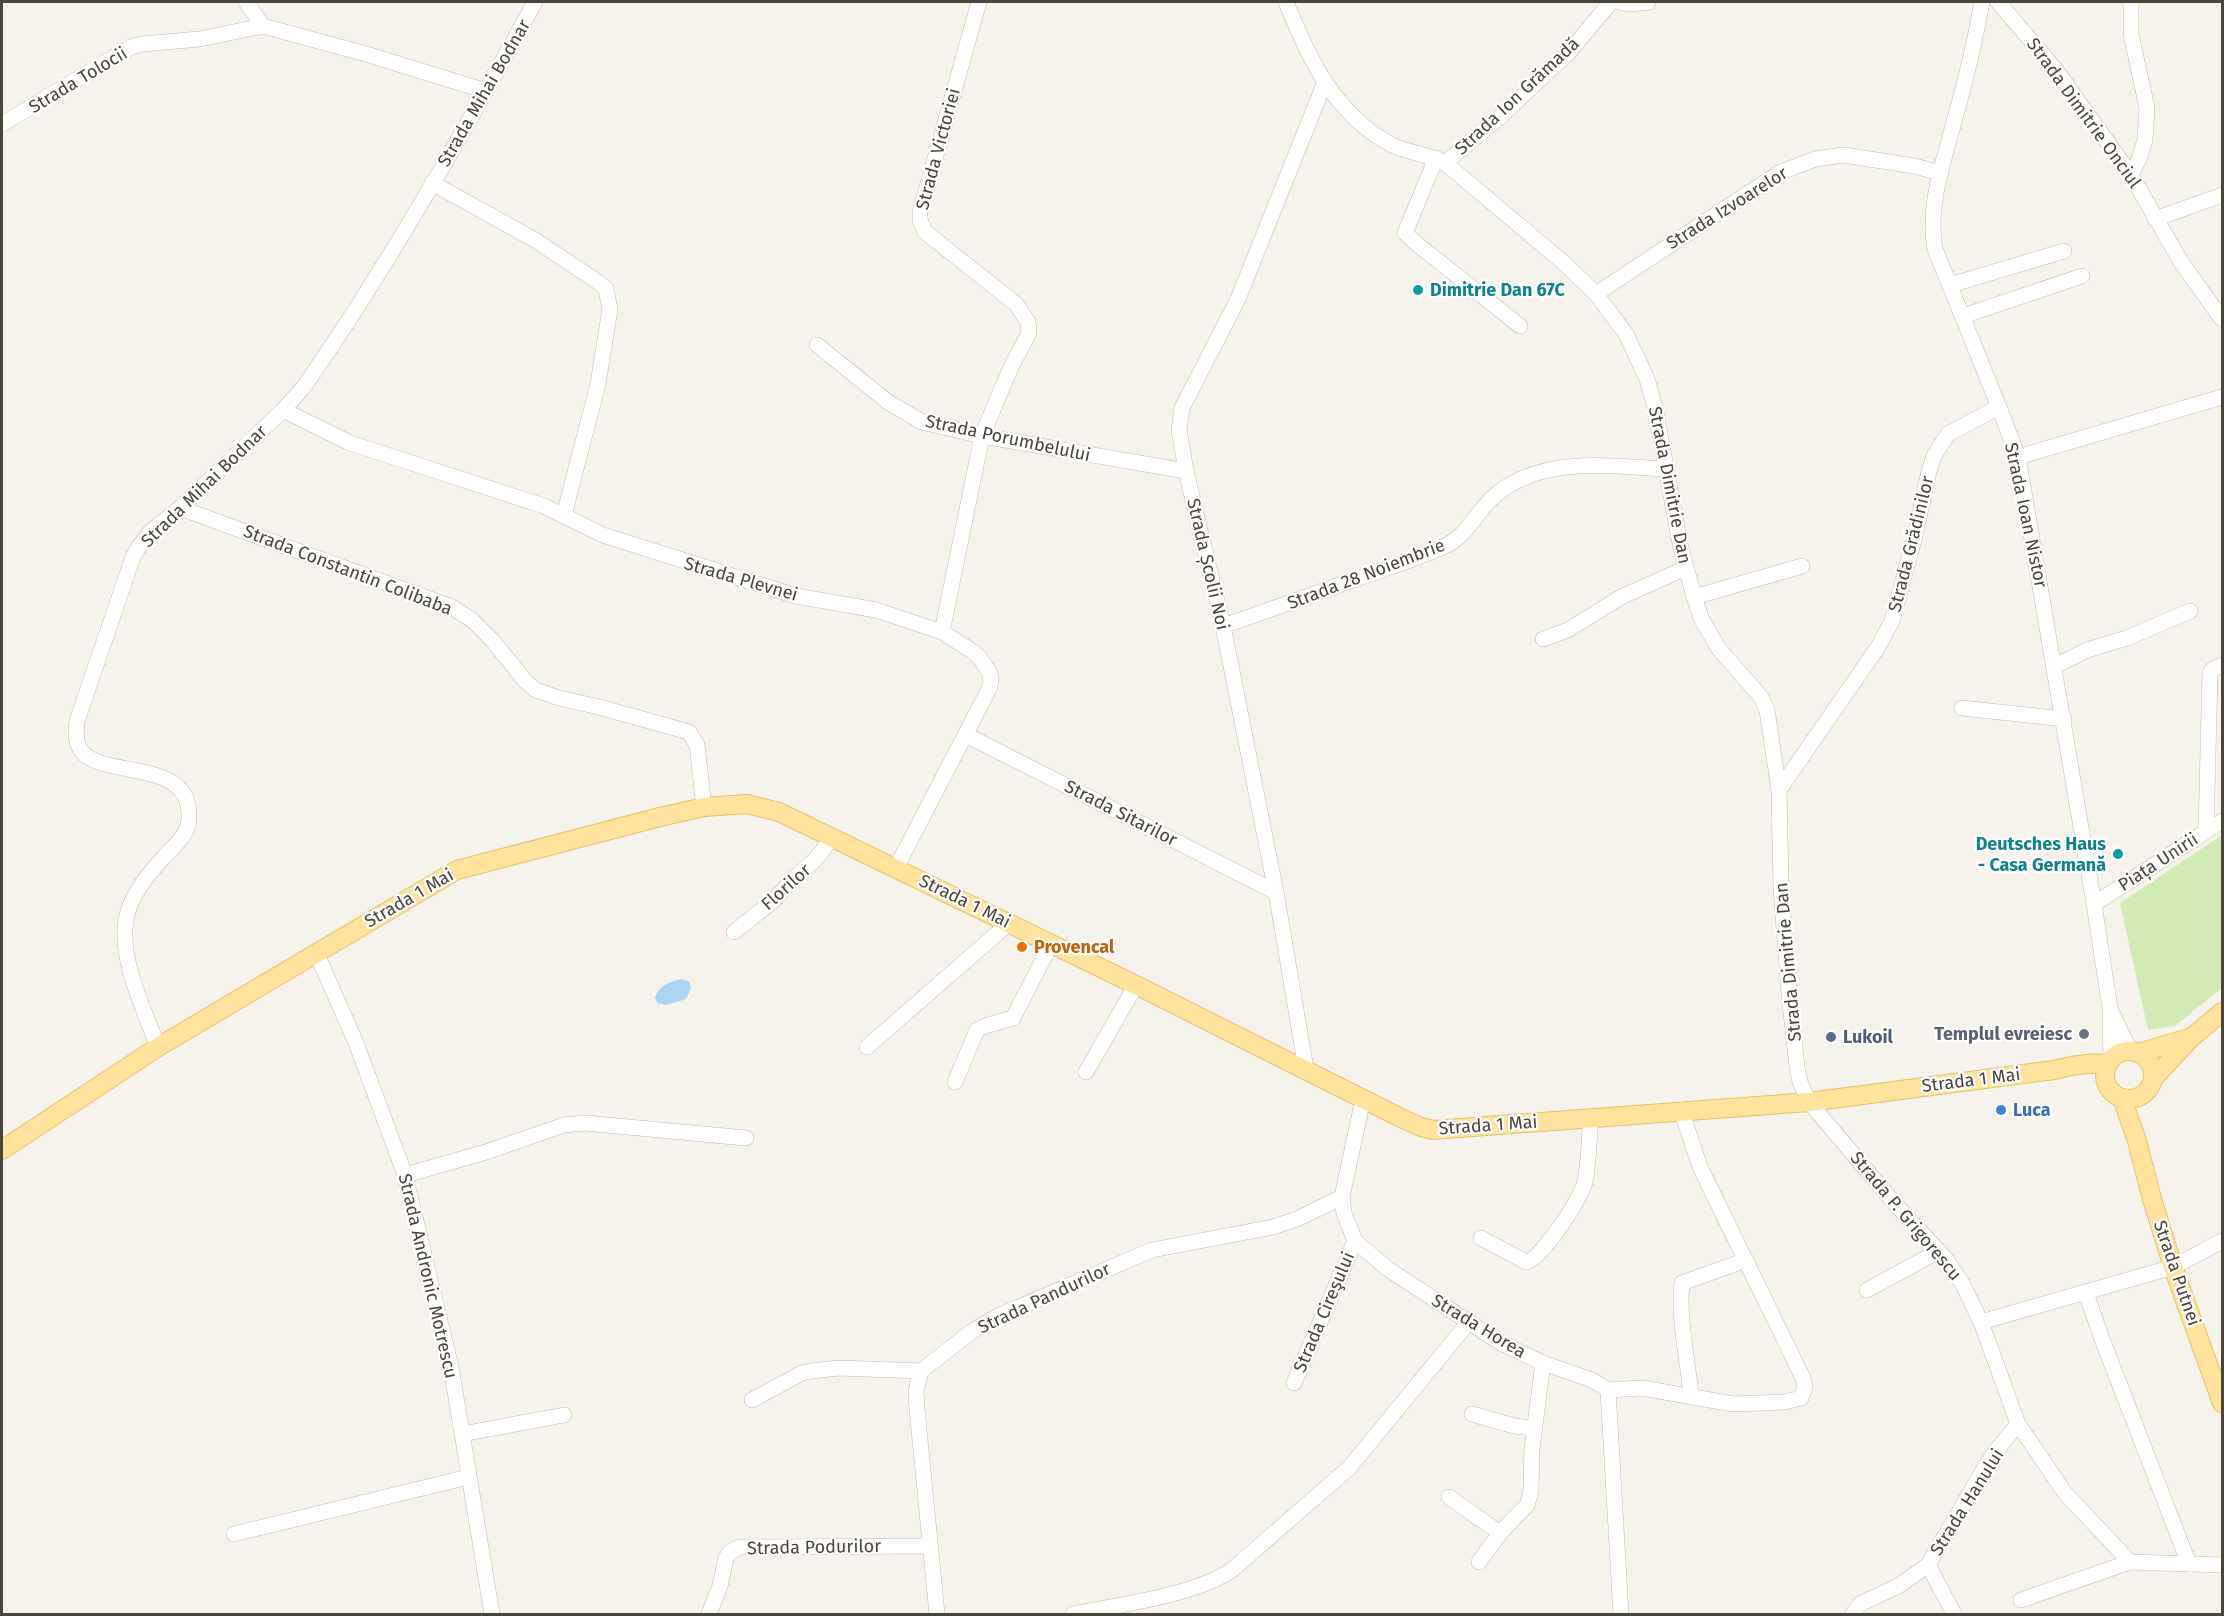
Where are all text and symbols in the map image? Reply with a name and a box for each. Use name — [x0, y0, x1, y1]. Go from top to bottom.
street label: Strada Mihai Bodnar — [433, 15, 535, 171]
street label: Strada Ion Grămadă — [1450, 33, 1584, 159]
street label: Strada Dimitrie Onciul — [2022, 34, 2146, 192]
street label: Strada Tolocii — [25, 42, 131, 118]
street label: Strada Victoriei — [911, 86, 965, 212]
street label: Strada Izvoarelor — [1662, 162, 1792, 254]
place label: Dimitrie Dan 67C — [1430, 279, 1566, 301]
marker: Dimitrie Dan 67C — [1411, 283, 1425, 297]
street label: Strada Dimitrie Dan — [1644, 404, 1696, 566]
street label: Strada Porumbelului — [923, 410, 1093, 466]
street label: Strada Mihai Bodnar — [136, 420, 272, 552]
street label: Strada Ioan Nistor — [2000, 440, 2052, 590]
street label: Strada Grădinilor — [1883, 474, 1939, 614]
street label: Strada Școlii Noi — [1181, 496, 1234, 632]
street label: Strada Constantin Colibaba — [241, 520, 455, 620]
street label: Strada 28 Noiembrie — [1284, 534, 1448, 614]
street label: Strada Plevnei — [682, 552, 800, 606]
street label: Strada Sitarilor — [1061, 775, 1181, 851]
street label: Piața Unirii — [2114, 828, 2203, 897]
place label: Deutsches Haus - Casa Germană — [1976, 833, 2106, 876]
marker: Deutsches Haus - Casa Germană — [2111, 847, 2125, 861]
street label: Florilor — [757, 859, 815, 915]
street label: Strada 1 Mai — [361, 864, 457, 932]
street label: Strada 1 Mai — [916, 869, 1014, 933]
street label: Strada Dimitrie Dan — [1770, 881, 1806, 1043]
place label: Provencal — [1034, 936, 1115, 958]
marker: Provencal — [1015, 940, 1029, 954]
place label: Templul evreiesc — [1934, 1023, 2072, 1045]
place label: Lukoil — [1843, 1026, 1894, 1048]
marker: Templul evreiesc — [2077, 1027, 2091, 1041]
marker: Lukoil — [1824, 1030, 1838, 1044]
street label: Strada 1 Mai — [1920, 1063, 2022, 1097]
place label: Luca — [2013, 1099, 2051, 1121]
marker: Luca — [1994, 1103, 2008, 1117]
street label: Strada 1 Mai — [1438, 1111, 1538, 1139]
street label: Strada P. Grigorescu — [1846, 1147, 1966, 1285]
street label: Strada Andronic Motrescu — [394, 1171, 462, 1381]
street label: Strada Putnei — [2149, 1217, 2205, 1329]
street label: Strada Cireşului — [1289, 1248, 1359, 1376]
street label: Strada Pandurilor — [974, 1258, 1114, 1338]
street label: Strada Horea — [1428, 1289, 1530, 1363]
street label: Strada Hanului — [1925, 1445, 2009, 1559]
street label: Strada Podurilor — [747, 1535, 881, 1559]

